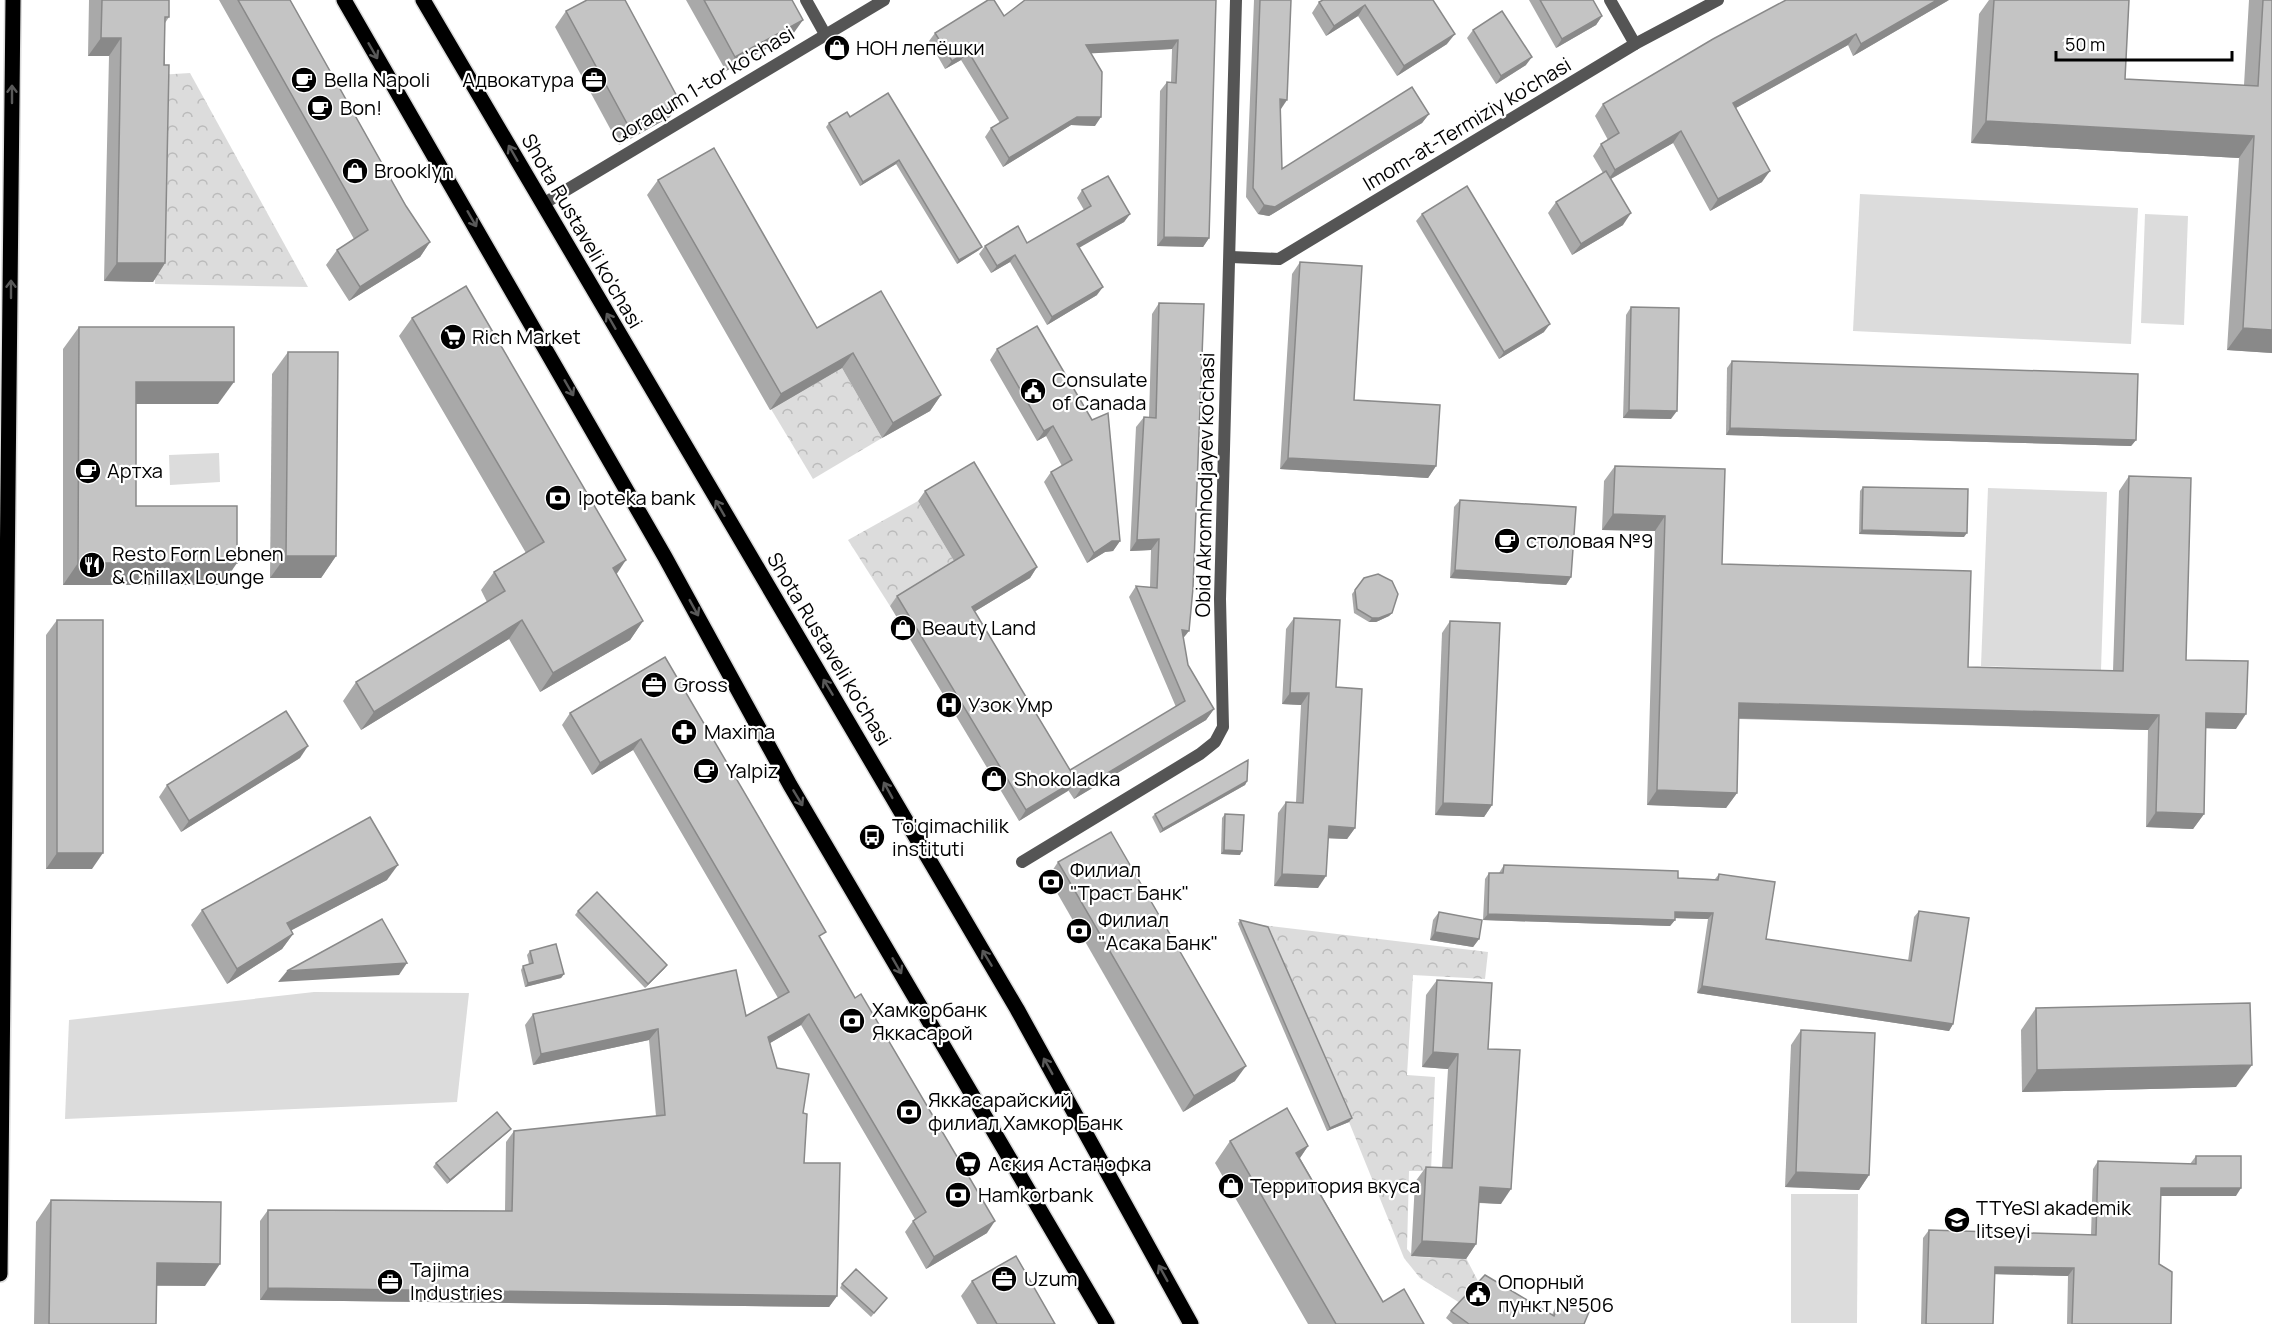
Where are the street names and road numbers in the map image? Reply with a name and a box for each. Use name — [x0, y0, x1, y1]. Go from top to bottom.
street label: Qoraqum 1-tor ko'chasi — [606, 19, 799, 150]
street label: Imom-at-Termiziy ko'chasi — [1358, 51, 1576, 197]
street label: Shota Rustaveli ko'chasi — [516, 128, 649, 333]
street label: Obid Akromhodjayev ko'chasi — [1189, 352, 1220, 618]
street label: Shota Rustaveli ko'chasi — [761, 547, 898, 750]

